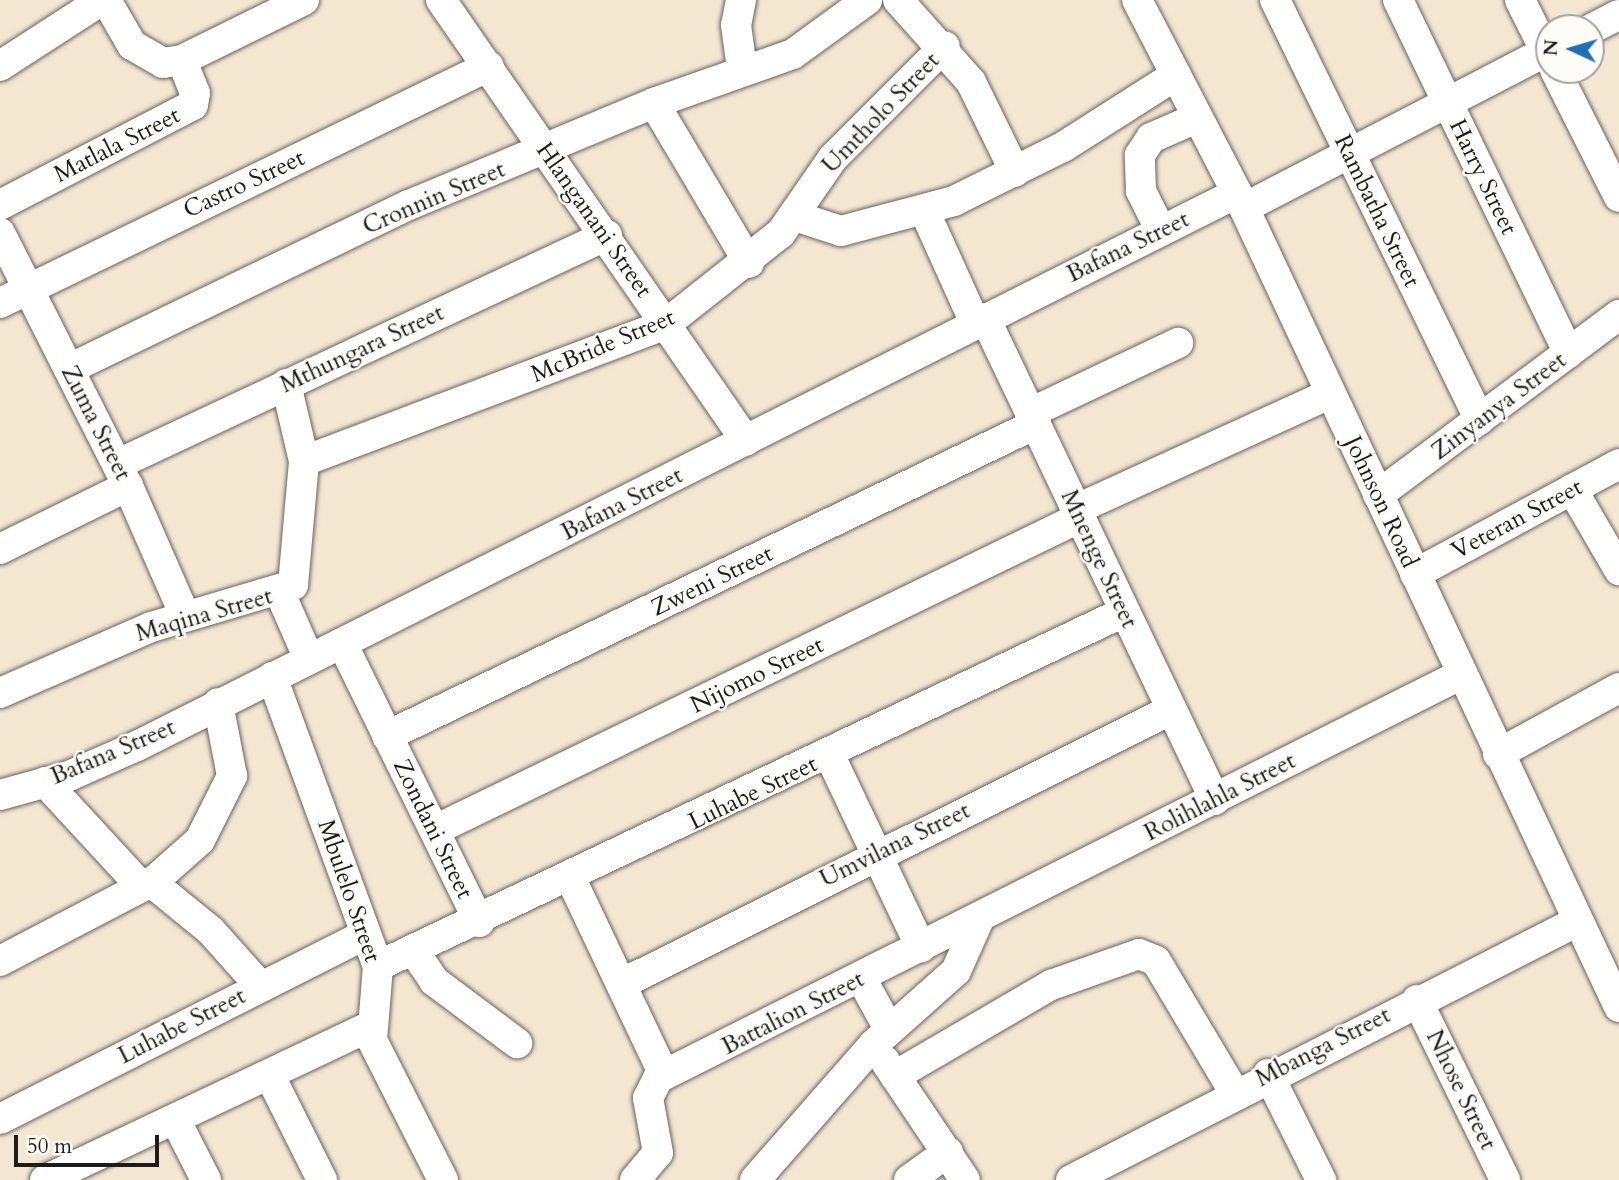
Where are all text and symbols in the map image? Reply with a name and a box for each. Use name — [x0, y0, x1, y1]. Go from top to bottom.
north arrow — [1535, 14, 1605, 84]
text: N — [1538, 39, 1565, 57]
street label: Umtholo Street — [816, 47, 946, 179]
street label: Matlala Street — [49, 101, 185, 189]
street label: Harry Street — [1443, 115, 1523, 239]
street label: Rambatha Street — [1328, 130, 1426, 292]
street label: Hlanganani Street — [530, 137, 658, 303]
street label: Castro Street — [179, 143, 309, 225]
street label: Cronnin Street — [358, 155, 510, 241]
street label: Bafana Street — [1062, 205, 1194, 289]
street label: Mthungara Street — [276, 298, 448, 400]
street label: McBride Street — [527, 303, 679, 389]
street label: Zinyanya Street — [1426, 346, 1572, 466]
street label: Zuma Street — [55, 361, 137, 485]
street label: Johnson Road — [1338, 432, 1424, 572]
street label: Bafana Street — [556, 461, 688, 547]
street label: Veteran Street — [1447, 472, 1587, 566]
street label: Mnenge Street — [1054, 485, 1144, 633]
street label: Zweni Street — [646, 539, 778, 623]
street label: Maqina Street — [132, 582, 276, 648]
street label: Nijomo Street — [686, 630, 828, 720]
street label: Bafana Street — [46, 713, 180, 791]
street label: Rolihlahla Street — [1140, 747, 1300, 847]
street label: Luhabe Street — [684, 750, 822, 836]
street label: Zondani Street — [387, 755, 479, 903]
street label: Umvilana Street — [815, 796, 975, 894]
street label: Mbulelo Street — [311, 816, 387, 966]
street label: Battalion Street — [717, 965, 869, 1061]
street label: Luhabe Street — [113, 982, 251, 1070]
street label: Mbanga Street — [1251, 1001, 1395, 1093]
street label: Nhose Street — [1420, 1025, 1502, 1155]
scale bar — [18, 1120, 163, 1164]
text: 50 m — [27, 1132, 72, 1161]

